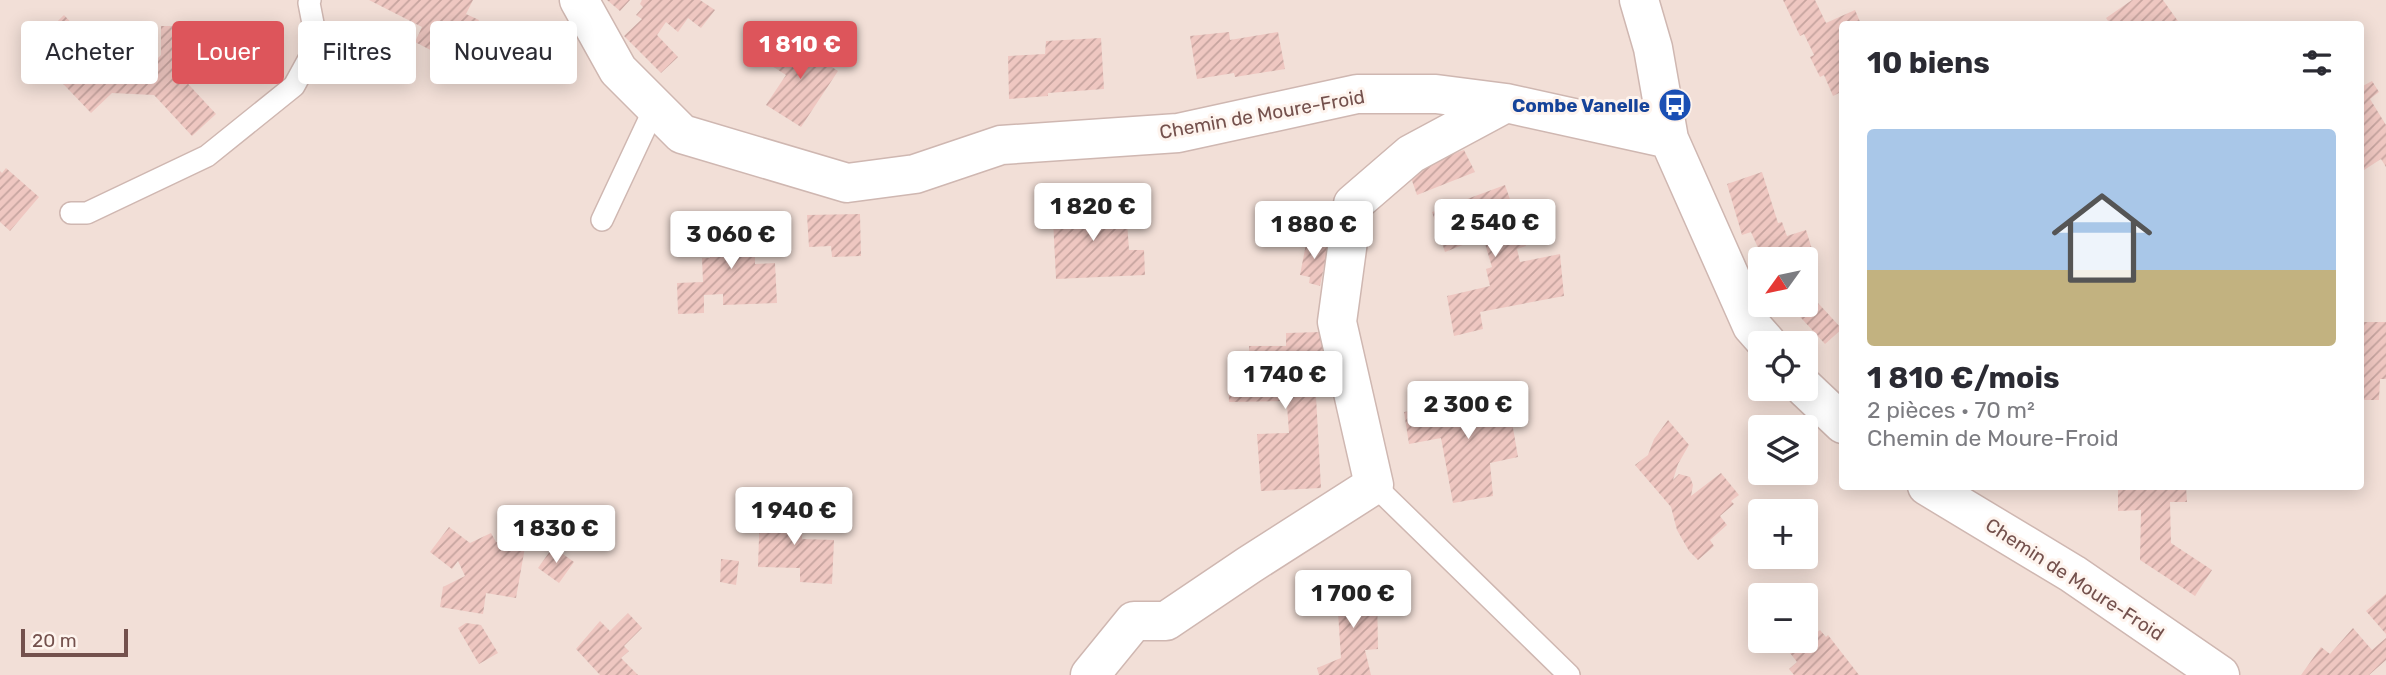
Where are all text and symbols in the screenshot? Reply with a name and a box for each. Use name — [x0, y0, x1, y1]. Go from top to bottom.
chip: Acheter — [21, 21, 158, 84]
chip: Louer — [172, 21, 284, 84]
chip: Filtres — [298, 21, 416, 84]
chip: Nouveau — [430, 21, 577, 84]
pin: 1 810 € — [735, 22, 865, 81]
text: 1 810 € — [759, 30, 841, 58]
icon: filters — [2298, 44, 2336, 82]
text: 10 biens — [1867, 45, 1990, 81]
street label: Chemin de Moure-Froid — [1158, 85, 1366, 144]
bus stop icon: Combe Vanelle — [1656, 86, 1694, 124]
place label: Combe Vanelle — [1512, 94, 1650, 117]
icon: home — [2039, 175, 2165, 301]
pin: 1 820 € — [1028, 184, 1158, 243]
text: 1 820 € — [1050, 192, 1136, 220]
pin: 2 540 € — [1430, 200, 1560, 259]
pin: 1 880 € — [1249, 202, 1379, 261]
text: 2 540 € — [1450, 208, 1540, 236]
text: 1 880 € — [1271, 210, 1357, 238]
pin: 3 060 € — [666, 212, 796, 271]
text: 3 060 € — [686, 220, 776, 248]
north arrow — [1748, 247, 1818, 317]
map controls — [1748, 247, 1818, 653]
button: locate — [1748, 331, 1818, 401]
pin: 1 740 € — [1220, 352, 1350, 411]
text: 1 740 € — [1243, 360, 1327, 388]
text: 1 810 €/mois — [1867, 360, 2060, 396]
pin: 2 300 € — [1403, 382, 1533, 441]
text: 2 300 € — [1423, 390, 1513, 418]
text: 2 pièces · 70 m² — [1867, 396, 2035, 424]
button: layers — [1748, 415, 1818, 485]
text: Chemin de Moure-Froid — [1867, 424, 2119, 452]
pin: 1 940 € — [729, 488, 859, 547]
text: 1 940 € — [751, 496, 837, 524]
button: + — [1748, 499, 1818, 569]
pin: 1 830 € — [491, 505, 621, 565]
street label: Chemin de Moure-Froid — [1981, 513, 2168, 646]
text: 1 830 € — [513, 514, 599, 542]
pin: 1 700 € — [1288, 570, 1418, 630]
text: 1 700 € — [1311, 579, 1395, 607]
button: − — [1748, 583, 1818, 653]
scale bar — [21, 626, 128, 658]
text: 20 m — [32, 629, 77, 652]

